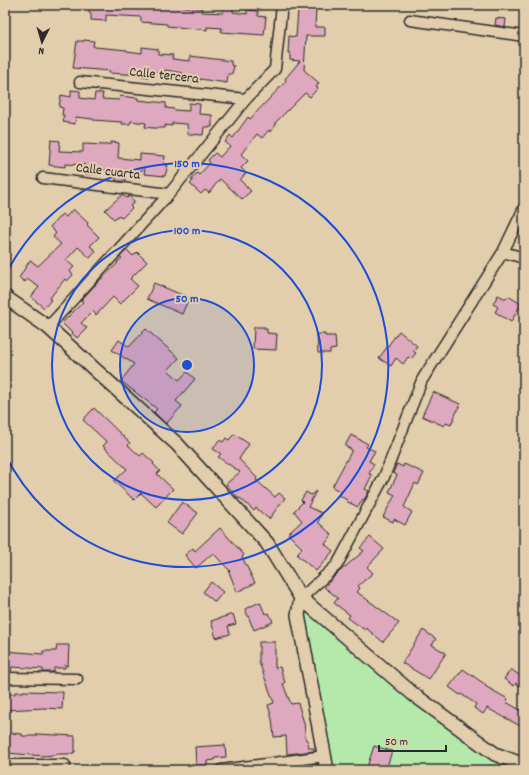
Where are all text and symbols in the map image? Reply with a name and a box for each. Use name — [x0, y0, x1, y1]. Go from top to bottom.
north arrow — [22, 22, 62, 62]
text: N — [37, 42, 45, 58]
street label: Calle tercera — [128, 62, 200, 90]
text: 150 m — [174, 156, 200, 173]
street label: Calle cuarta — [75, 158, 142, 186]
text: 100 m — [174, 223, 200, 240]
text: 50 m — [175, 291, 199, 308]
centre of rings — [180, 358, 194, 372]
scale bar — [379, 727, 446, 753]
text: 50 m — [385, 734, 408, 751]

